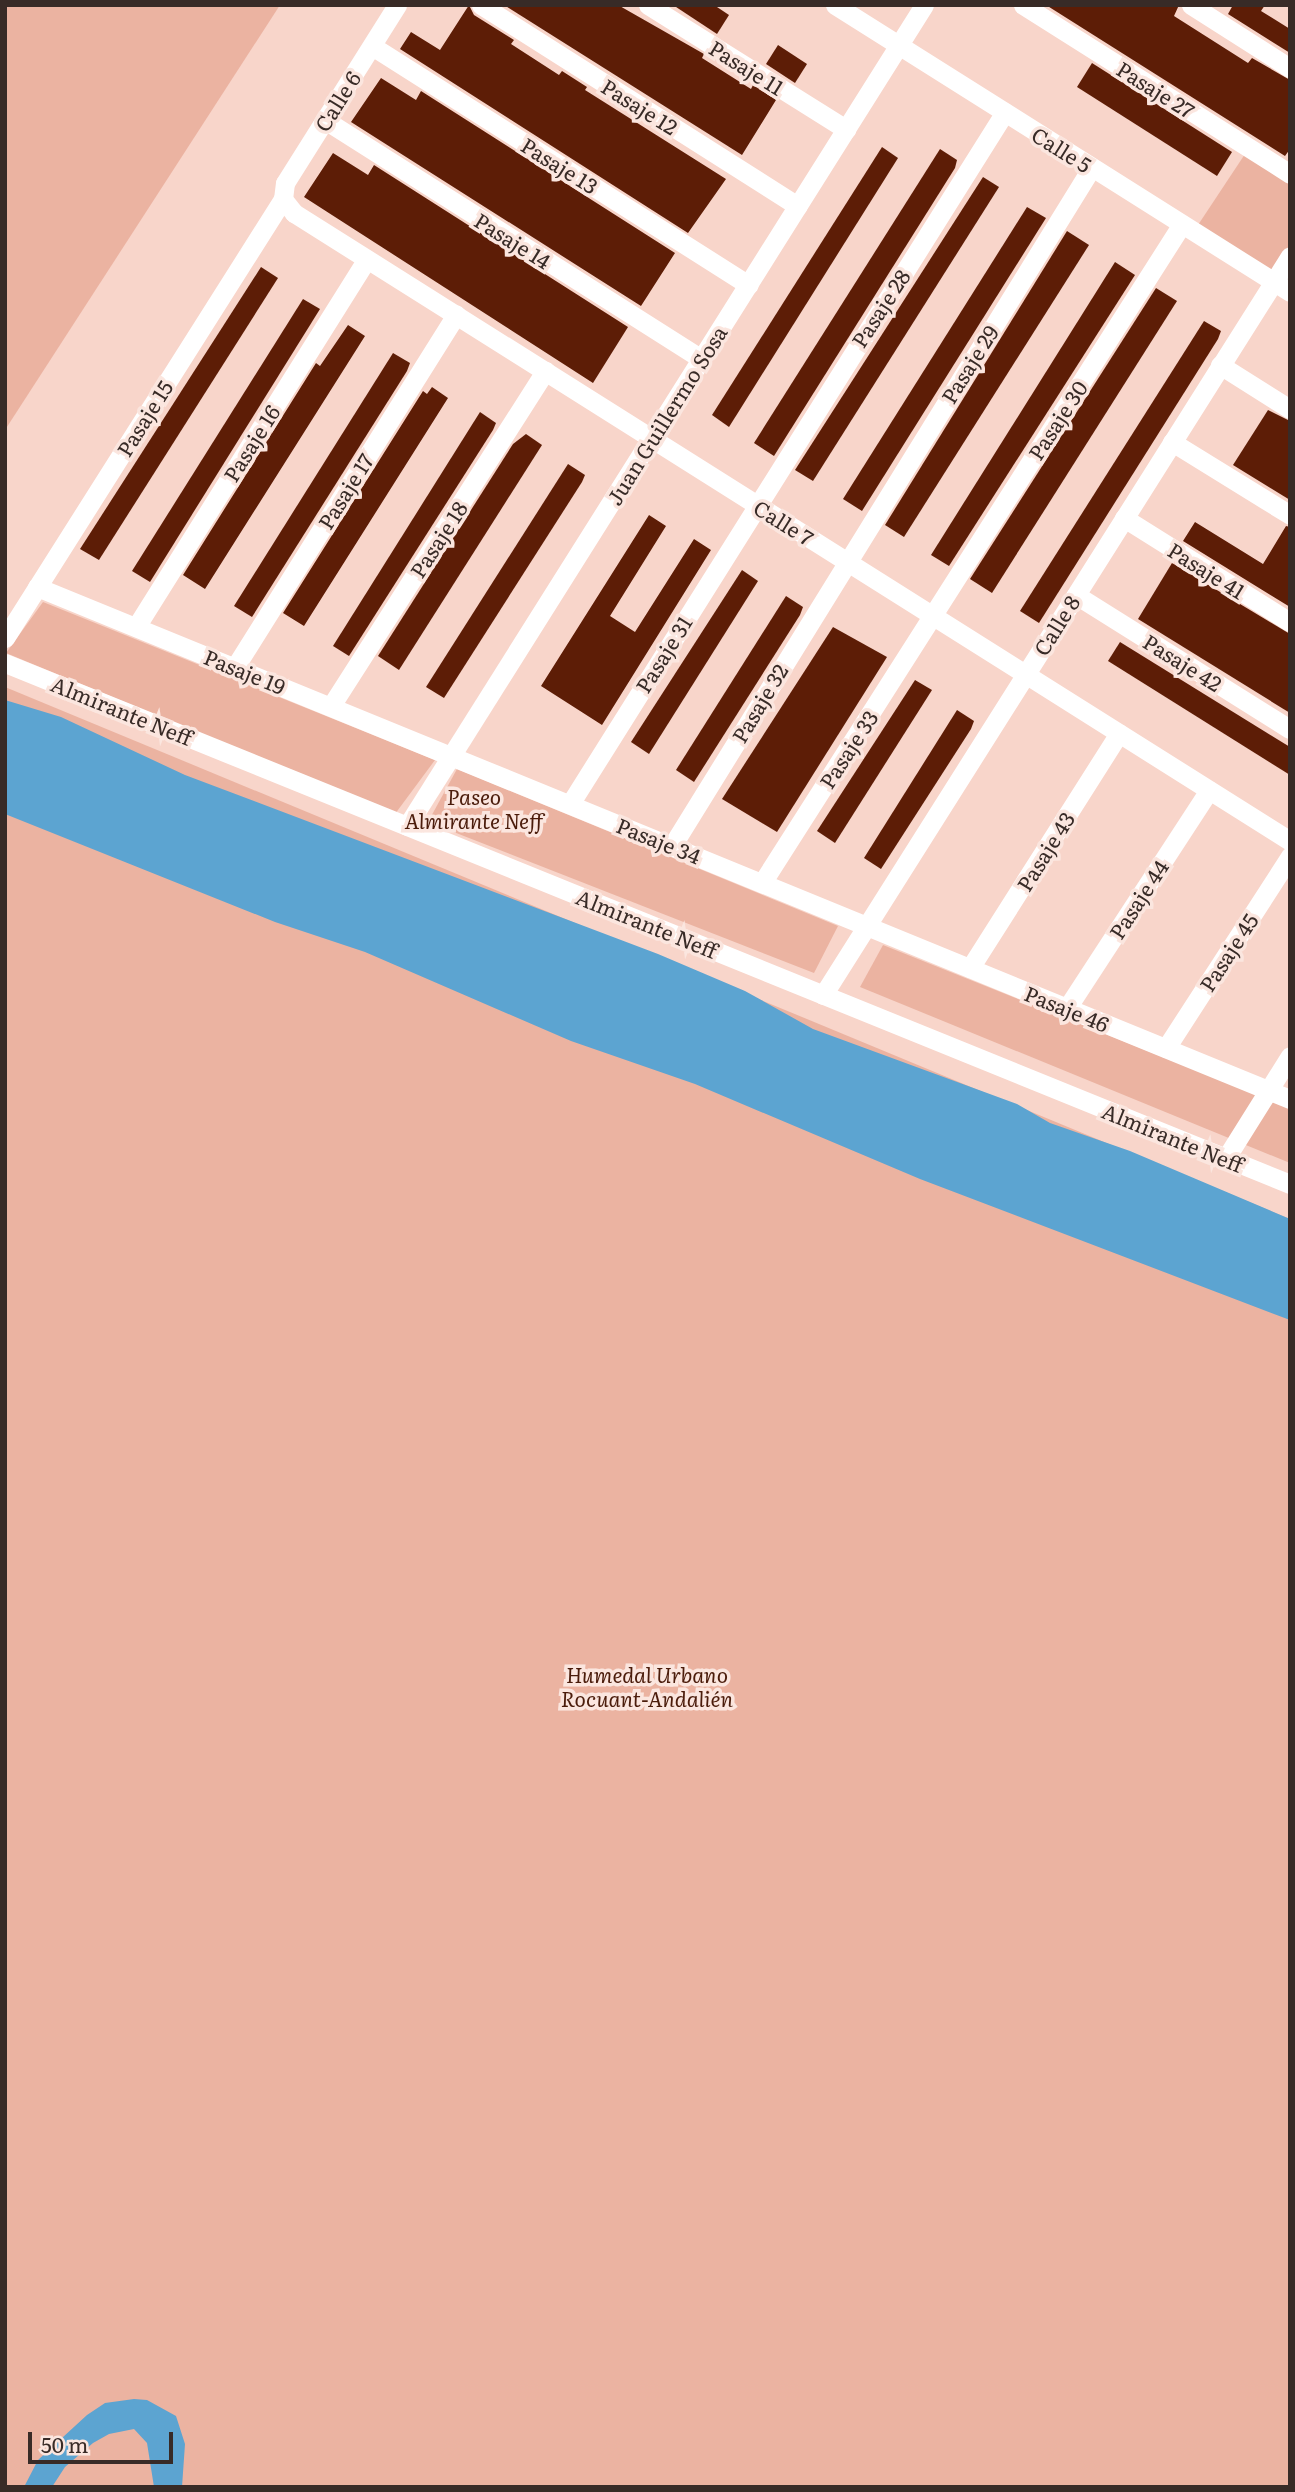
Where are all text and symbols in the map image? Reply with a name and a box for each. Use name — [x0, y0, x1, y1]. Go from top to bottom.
street label: Pasaje 11 — [705, 34, 789, 100]
street label: Pasaje 27 — [1112, 55, 1200, 123]
street label: Calle 6 — [309, 66, 365, 136]
street label: Pasaje 12 — [597, 73, 683, 139]
street label: Calle 5 — [1028, 121, 1096, 177]
street label: Pasaje 13 — [517, 132, 603, 198]
street label: Pasaje 14 — [470, 207, 556, 273]
street label: Pasaje 28 — [845, 264, 915, 352]
street label: Pasaje 29 — [935, 320, 1003, 408]
street label: Juan Guillermo Sosa — [601, 321, 731, 509]
street label: Pasaje 15 — [111, 375, 177, 461]
street label: Pasaje 30 — [1022, 376, 1092, 464]
street label: Pasaje 16 — [218, 400, 284, 486]
street label: Pasaje 17 — [312, 449, 378, 533]
street label: Calle 7 — [750, 494, 818, 550]
street label: Pasaje 18 — [404, 496, 472, 582]
street label: Pasaje 41 — [1164, 537, 1250, 603]
street label: Calle 8 — [1028, 590, 1084, 660]
street label: Pasaje 31 — [630, 611, 696, 697]
street label: Pasaje 42 — [1139, 628, 1227, 696]
street label: Pasaje 19 — [201, 643, 289, 699]
street label: Pasaje 32 — [726, 659, 792, 747]
street label: Almirante Neff — [48, 670, 196, 750]
street label: Pasaje 33 — [813, 705, 883, 793]
park label: Paseo Almirante Neff — [405, 783, 543, 833]
street label: Pasaje 43 — [1011, 807, 1079, 895]
street label: Pasaje 34 — [613, 812, 705, 868]
street label: Pasaje 44 — [1103, 855, 1173, 943]
street label: Almirante Neff — [573, 883, 721, 963]
street label: Pasaje 45 — [1193, 908, 1263, 996]
street label: Pasaje 46 — [1021, 980, 1113, 1036]
street label: Almirante Neff — [1099, 1097, 1247, 1177]
park label: Humedal Urbano Rocuant-Andalién — [561, 1661, 733, 1711]
scale bar — [32, 2418, 177, 2462]
text: 50 m — [41, 2428, 88, 2459]

